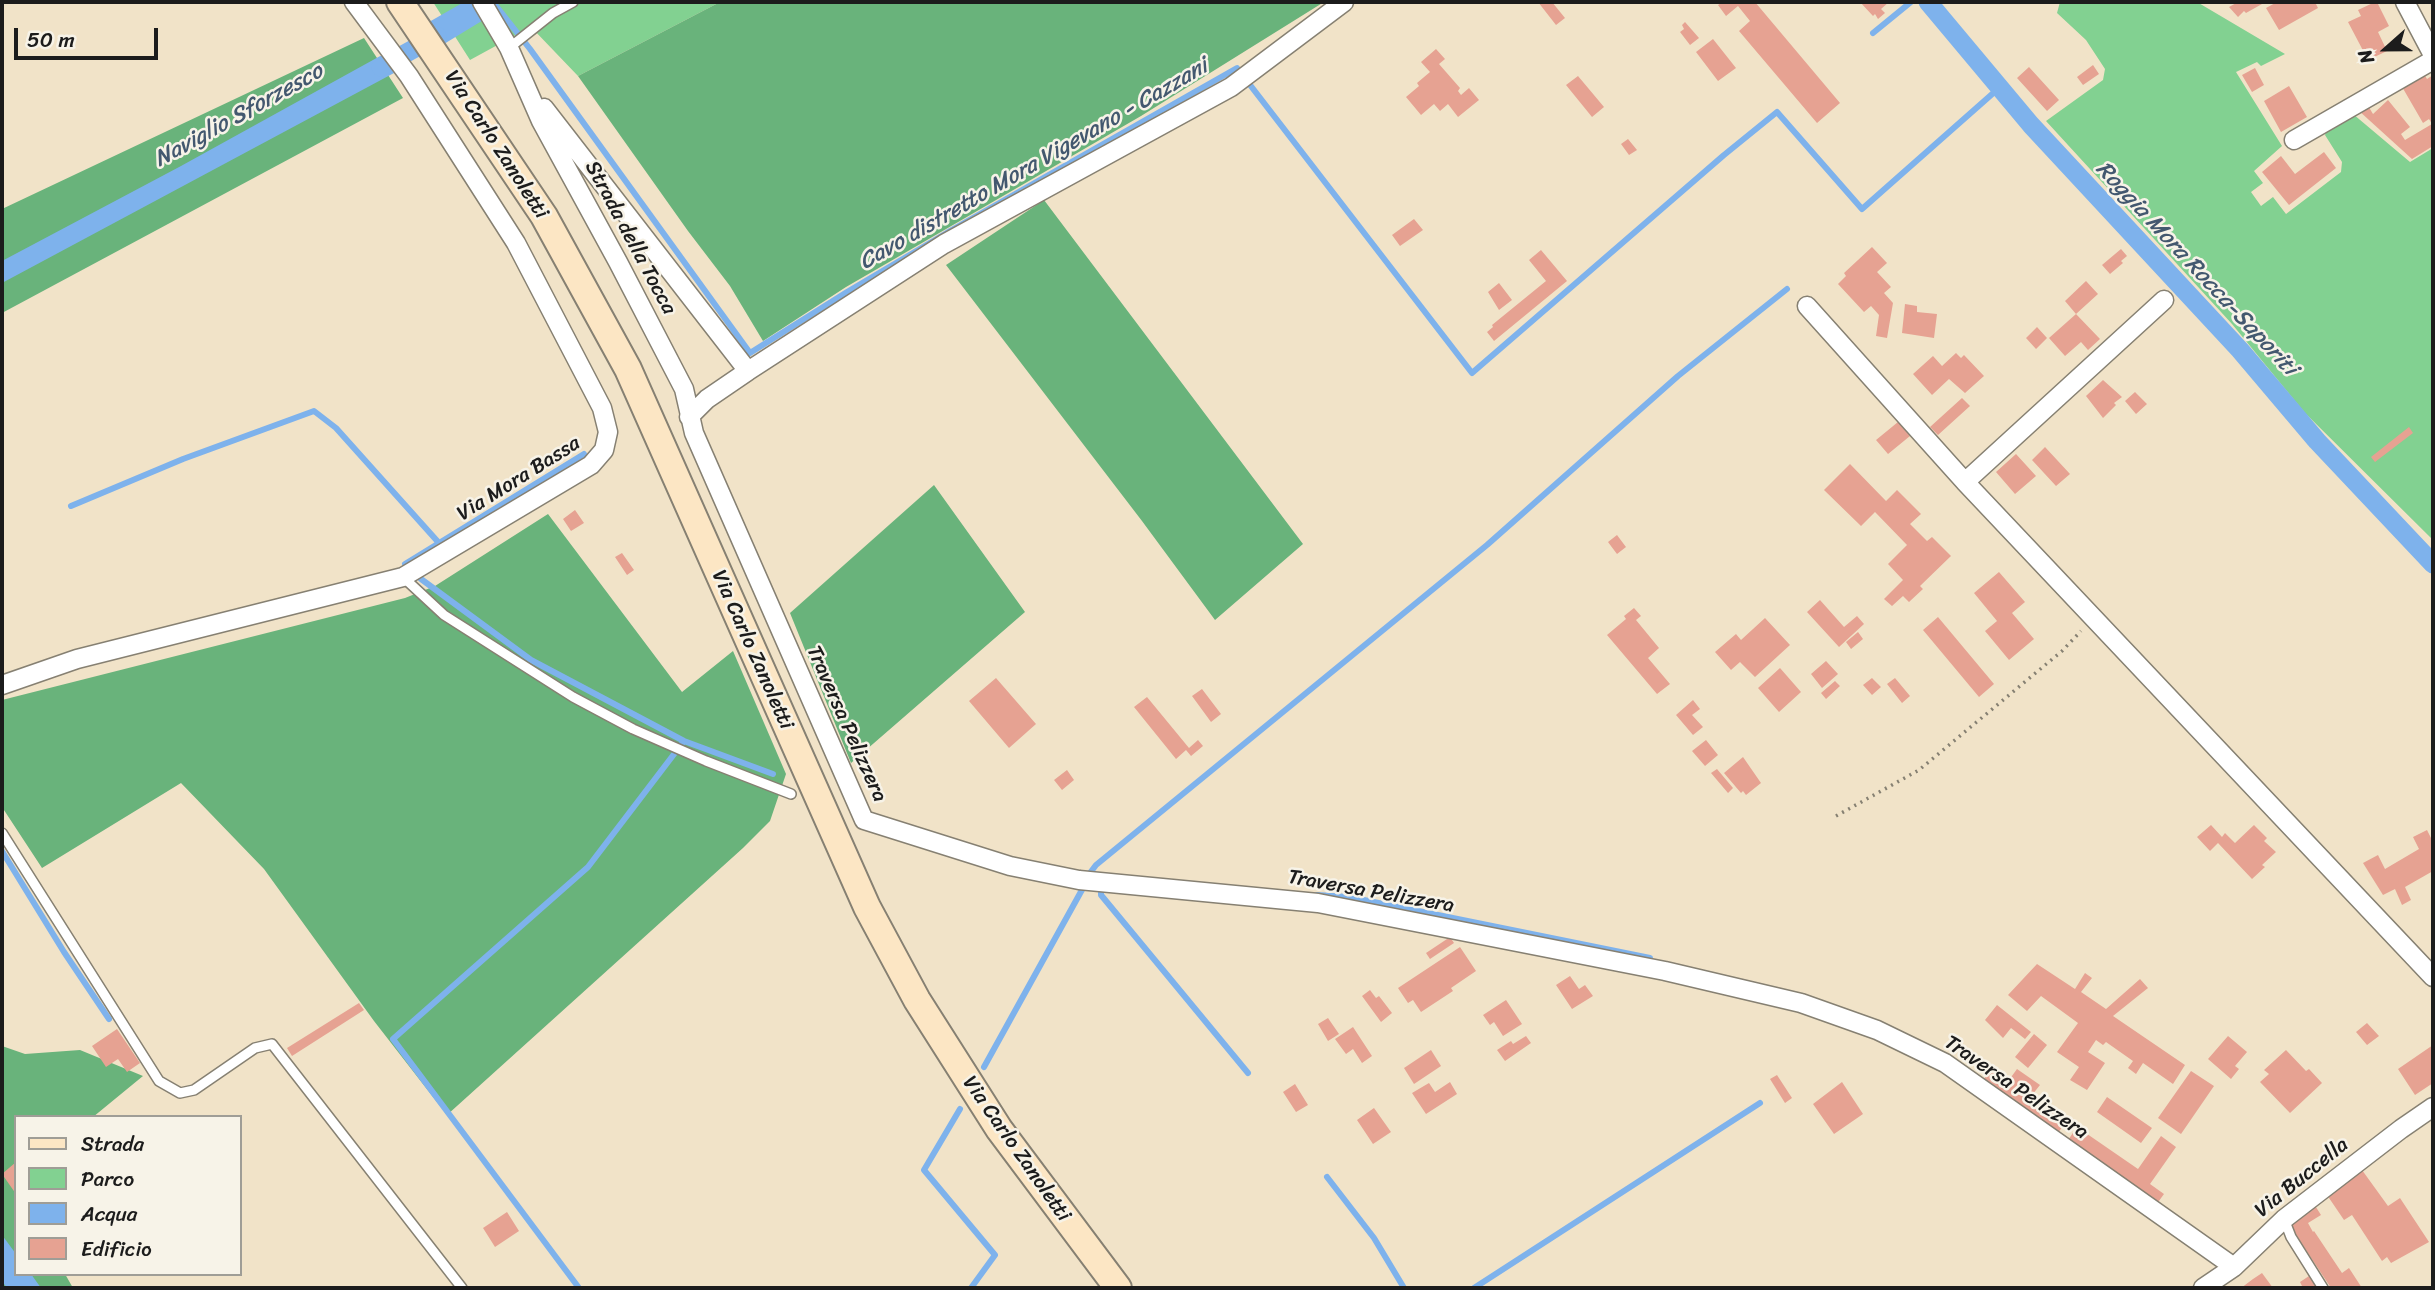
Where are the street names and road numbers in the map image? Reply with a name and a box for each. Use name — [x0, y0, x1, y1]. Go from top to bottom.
street label: Via Carlo Zanoletti — [439, 66, 553, 224]
street label: Strada della Tocca — [579, 157, 681, 319]
street label: Via Mora Bassa — [453, 431, 585, 527]
street label: Via Carlo Zanoletti — [706, 566, 798, 734]
street label: Traversa Pelizzera — [800, 642, 892, 806]
street label: Traversa Pelizzera — [1286, 865, 1456, 919]
street label: Traversa Pelizzera — [1939, 1030, 2093, 1146]
street label: Via Carlo Zanoletti — [956, 1071, 1076, 1227]
street label: Via Buccella — [2250, 1133, 2354, 1223]

